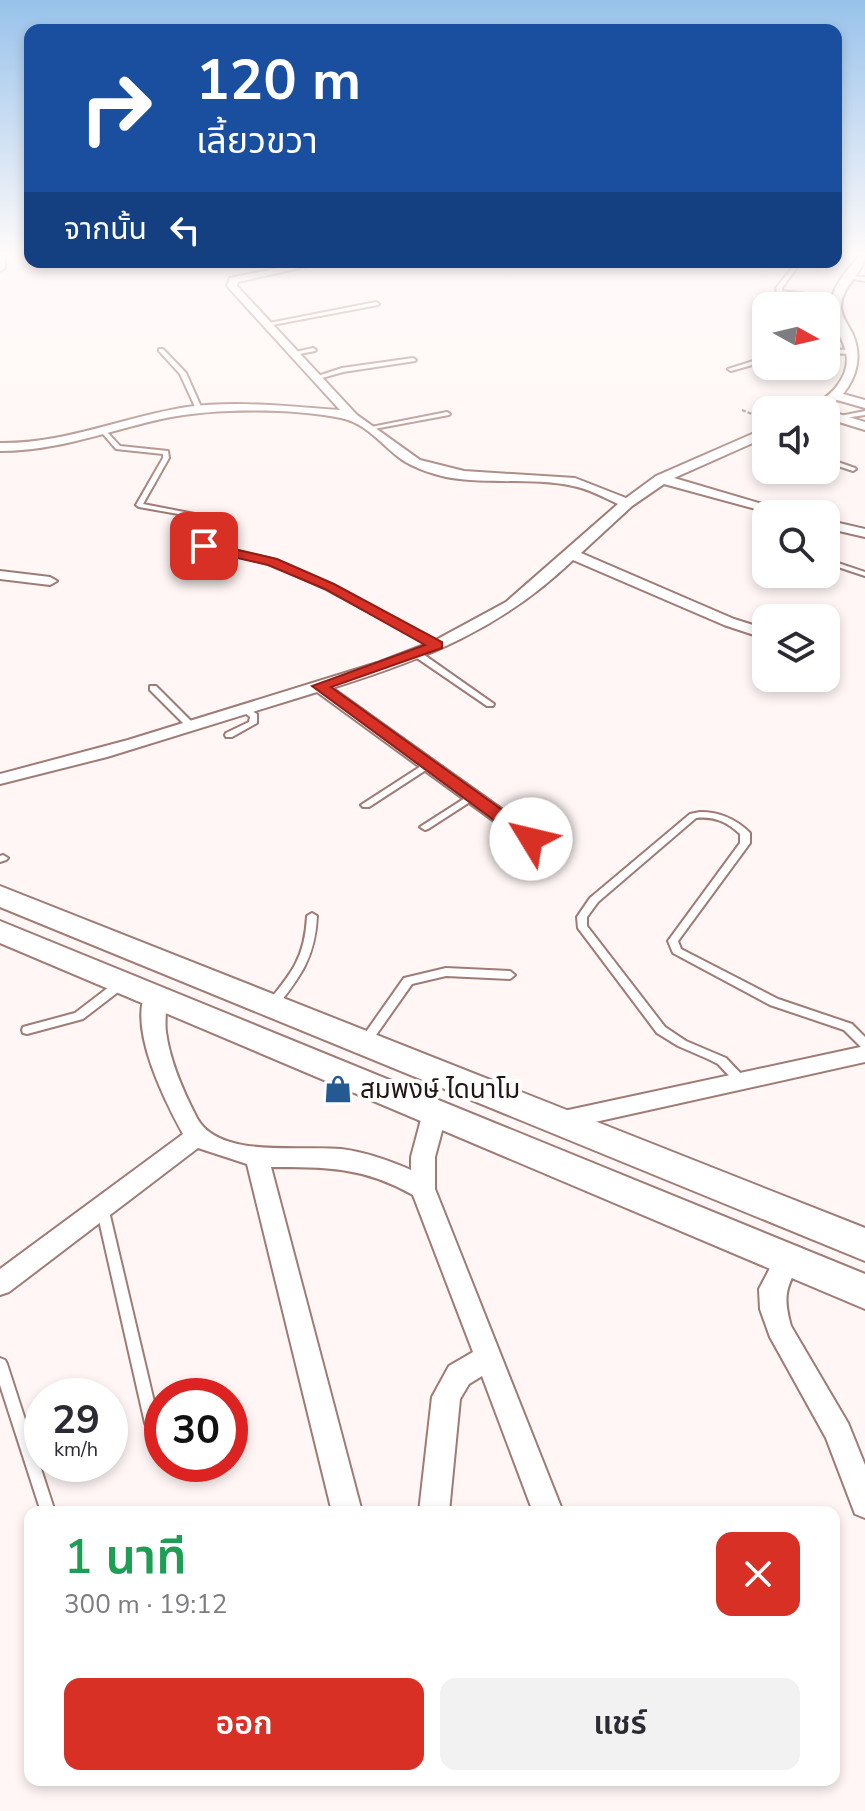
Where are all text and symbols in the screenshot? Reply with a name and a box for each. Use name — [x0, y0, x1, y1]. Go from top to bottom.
text: 120 m — [196, 42, 361, 119]
icon: right — [64, 56, 168, 160]
text: เลี้ยวขวา — [196, 117, 318, 166]
icon: left — [163, 208, 207, 252]
text: จากนั้น — [64, 209, 147, 250]
north arrow — [752, 292, 840, 380]
map controls — [752, 292, 840, 692]
button: sound — [752, 396, 840, 484]
button: search — [752, 500, 840, 588]
pin — [170, 512, 238, 580]
icon: arrive — [182, 524, 226, 568]
button: layers — [752, 604, 840, 692]
position arrow — [489, 797, 573, 881]
place label: สมพงษ์ ไดนาโม — [360, 1072, 520, 1107]
shop icon: สมพงษ์ ไดนาโม — [323, 1074, 353, 1104]
speed limit sign: 30 — [144, 1378, 248, 1482]
text: 29 — [52, 1393, 100, 1447]
text: km/h — [54, 1436, 98, 1463]
text: 1 นาที — [64, 1524, 187, 1590]
button: close — [716, 1532, 800, 1616]
text: 300 m · 19:12 — [64, 1587, 227, 1622]
button: ออก — [64, 1678, 424, 1770]
button: แชร์ — [440, 1678, 800, 1770]

